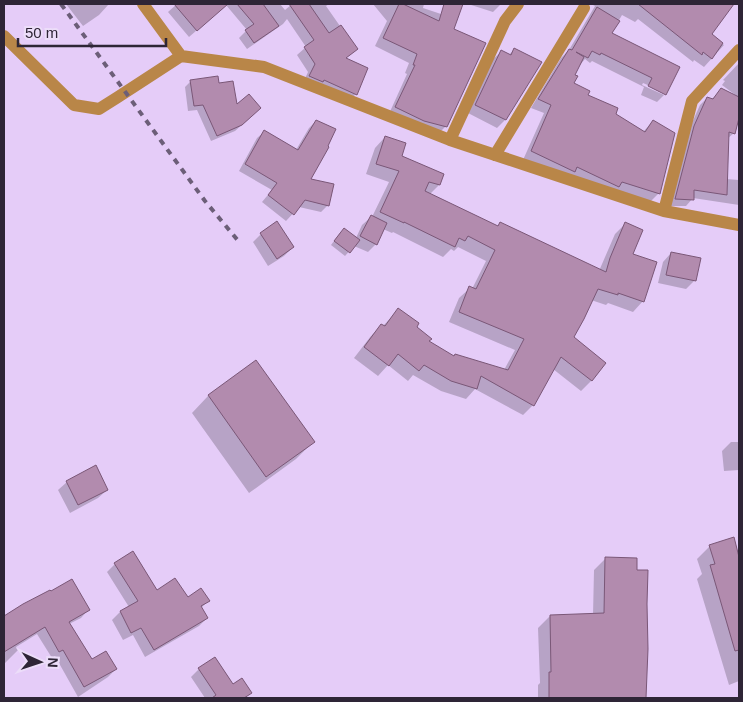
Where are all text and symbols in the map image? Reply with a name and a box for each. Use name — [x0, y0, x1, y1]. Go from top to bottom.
scale bar — [18, 15, 165, 47]
text: 50 m — [25, 24, 58, 41]
north arrow — [15, 637, 65, 687]
text: N — [45, 657, 61, 668]

